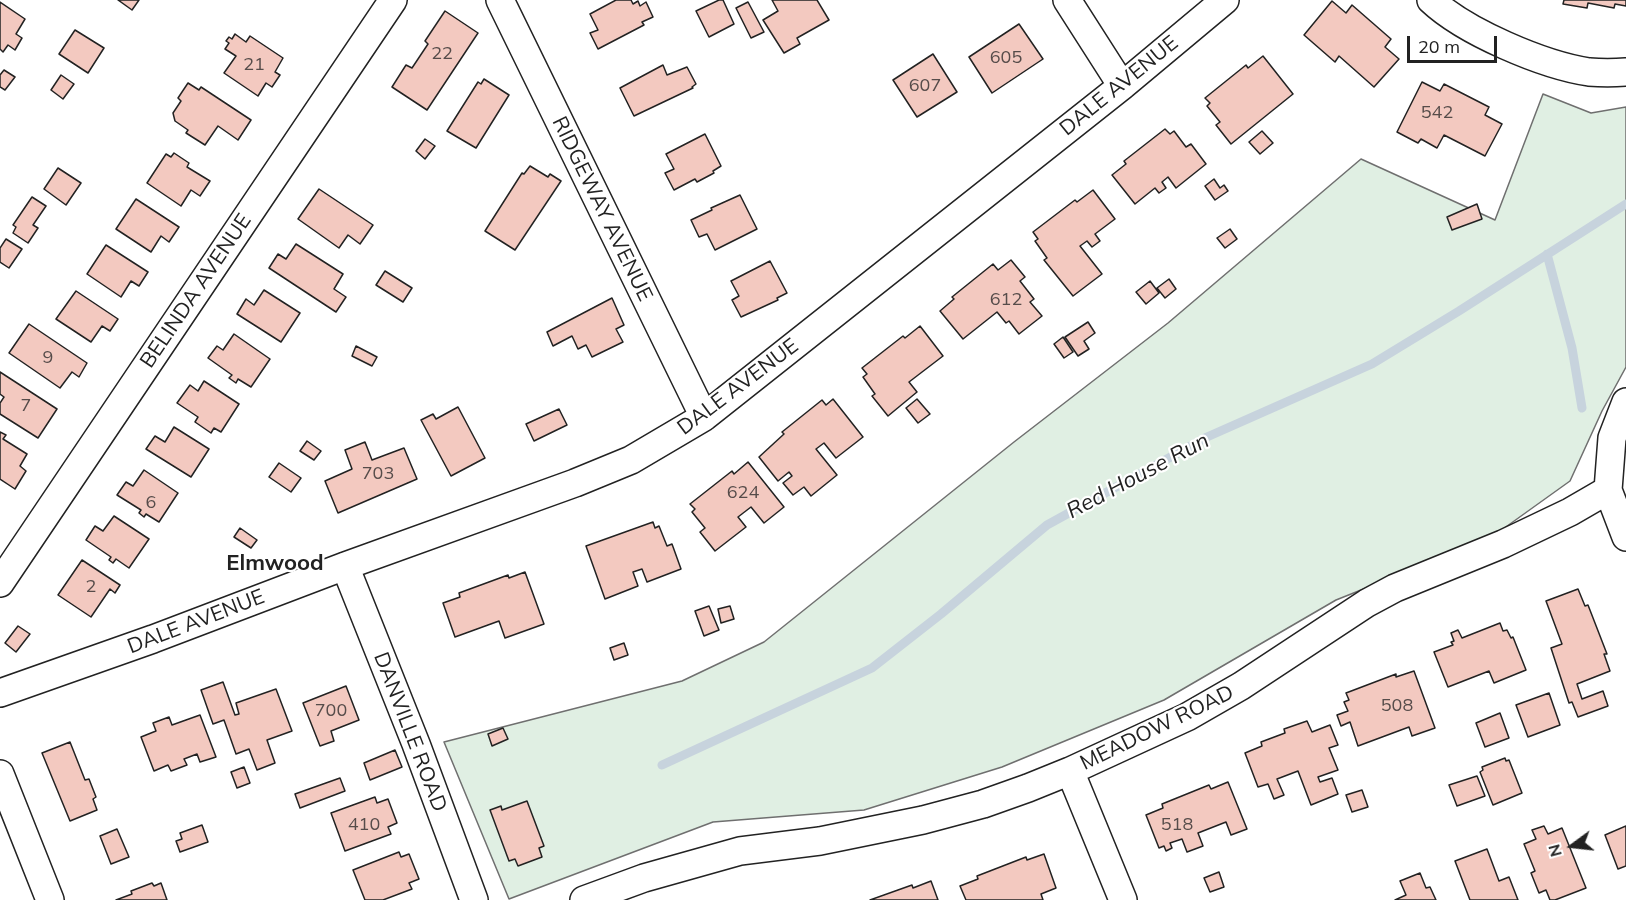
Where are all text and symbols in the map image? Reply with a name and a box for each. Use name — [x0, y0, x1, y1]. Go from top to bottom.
scale bar — [1410, 24, 1500, 62]
street label: DALE AVENUE — [1055, 31, 1183, 141]
text: 20 m — [1418, 35, 1460, 58]
house number: 22 — [431, 43, 453, 65]
house number: 605 — [990, 47, 1022, 69]
house number: 21 — [243, 54, 265, 76]
house number: 607 — [909, 75, 941, 97]
house number: 542 — [1421, 102, 1453, 124]
street label: RIDGEWAY AVENUE — [546, 113, 658, 305]
street label: BELINDA AVENUE — [135, 209, 257, 373]
house number: 612 — [990, 289, 1022, 311]
street label: DALE AVENUE — [673, 333, 803, 441]
house number: 9 — [43, 347, 53, 369]
house number: 7 — [21, 395, 31, 417]
water label: Red House Run — [1062, 427, 1214, 525]
house number: 703 — [362, 463, 394, 485]
house number: 624 — [727, 482, 759, 504]
house number: 6 — [146, 492, 156, 514]
district label: Elmwood — [226, 550, 324, 576]
house number: 2 — [86, 576, 96, 598]
street label: DALE AVENUE — [124, 584, 268, 660]
street label: DANVILLE ROAD — [368, 649, 452, 815]
street label: MEADOW ROAD — [1076, 680, 1238, 776]
house number: 508 — [1381, 695, 1413, 717]
house number: 700 — [315, 700, 347, 722]
house number: 410 — [348, 814, 380, 836]
house number: 518 — [1161, 814, 1193, 836]
north arrow — [1542, 816, 1602, 876]
text: N — [1543, 842, 1566, 859]

